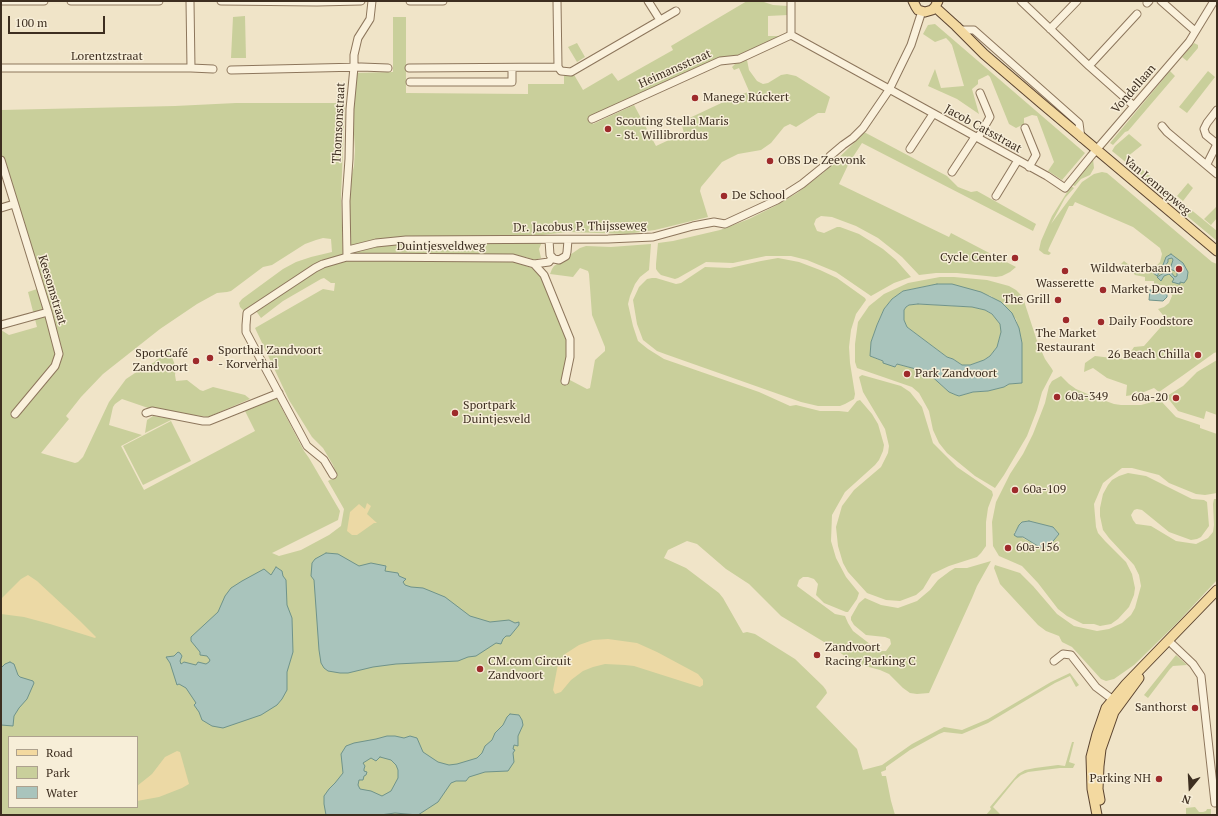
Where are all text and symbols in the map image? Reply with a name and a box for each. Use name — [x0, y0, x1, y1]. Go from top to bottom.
scale bar — [10, 8, 107, 34]
text: 100 m — [15, 15, 47, 30]
street label: Heimansstraat — [636, 47, 714, 91]
street label: Lorentzstraat — [71, 50, 143, 64]
street label: Vondellaan — [1109, 62, 1159, 116]
street label: Thomsonstraat — [330, 82, 348, 164]
place label: Manege Rúckert — [703, 91, 789, 105]
marker: Manege Rúckert — [690, 93, 700, 103]
street label: Jacob Catsstraat — [942, 102, 1024, 156]
place label: Scouting Stella Maris - St. Willibrordus — [616, 115, 729, 143]
marker: Scouting Stella Maris - St. Willibrordus — [603, 124, 613, 134]
place label: OBS De Zeevonk — [778, 154, 866, 168]
street label: Van Lennepweg — [1120, 154, 1194, 218]
marker: OBS De Zeevonk — [765, 156, 775, 166]
place label: De School — [732, 189, 785, 203]
marker: De School — [719, 191, 729, 201]
street label: Dr. Jacobus P. Thijsseweg — [513, 219, 647, 235]
street label: Duintjesveldweg — [397, 240, 485, 254]
place label: Cycle Center — [940, 251, 1007, 265]
street label: Keesomstraat — [35, 253, 69, 327]
marker: Cycle Center — [1010, 253, 1020, 263]
place label: Wildwaterbaan — [1090, 262, 1171, 276]
marker: Wildwaterbaan — [1174, 264, 1184, 274]
marker: Wasserette — [1060, 266, 1070, 276]
place label: Wasserette — [1036, 277, 1094, 291]
place label: Market Dome — [1111, 283, 1183, 297]
marker: Market Dome — [1098, 285, 1108, 295]
place label: The Grill — [1003, 293, 1050, 307]
marker: The Grill — [1053, 295, 1063, 305]
marker: The Market Restaurant — [1061, 315, 1071, 325]
place label: Daily Foodstore — [1109, 315, 1193, 329]
marker: Daily Foodstore — [1096, 317, 1106, 327]
place label: The Market Restaurant — [1035, 327, 1097, 355]
place label: Sporthal Zandvoort - Korverhal — [218, 344, 322, 372]
place label: SportCafé Zandvoort — [133, 347, 188, 375]
place label: 26 Beach Chilla — [1108, 348, 1190, 362]
marker: 26 Beach Chilla — [1193, 350, 1203, 360]
marker: Sporthal Zandvoort - Korverhal — [205, 353, 215, 363]
marker: SportCafé Zandvoort — [191, 356, 201, 366]
place label: Park Zandvoort — [915, 367, 997, 381]
marker: Park Zandvoort — [902, 369, 912, 379]
place label: 60a-349 — [1065, 390, 1108, 404]
place label: 60a-20 — [1131, 391, 1168, 405]
marker: 60a-349 — [1052, 392, 1062, 402]
marker: 60a-20 — [1171, 393, 1181, 403]
place label: Sportpark Duintjesveld — [463, 399, 530, 427]
marker: Sportpark Duintjesveld — [450, 408, 460, 418]
place label: 60a-109 — [1023, 483, 1066, 497]
marker: 60a-109 — [1010, 485, 1020, 495]
place label: 60a-156 — [1016, 541, 1059, 555]
marker: 60a-156 — [1003, 543, 1013, 553]
place label: Zandvoort Racing Parking C — [825, 641, 916, 669]
marker: Zandvoort Racing Parking C — [812, 650, 822, 660]
place label: CM.com Circuit Zandvoort — [488, 655, 571, 683]
marker: CM.com Circuit Zandvoort — [475, 664, 485, 674]
place label: Santhorst — [1135, 701, 1187, 715]
marker: Santhorst — [1190, 703, 1200, 713]
legend — [8, 736, 138, 808]
text: Road — [46, 745, 73, 760]
text: Park — [46, 765, 70, 780]
north arrow — [1170, 768, 1210, 808]
place label: Parking NH — [1090, 772, 1151, 786]
marker: Parking NH — [1154, 774, 1164, 784]
text: Water — [46, 785, 78, 800]
text: N — [1180, 791, 1192, 807]

